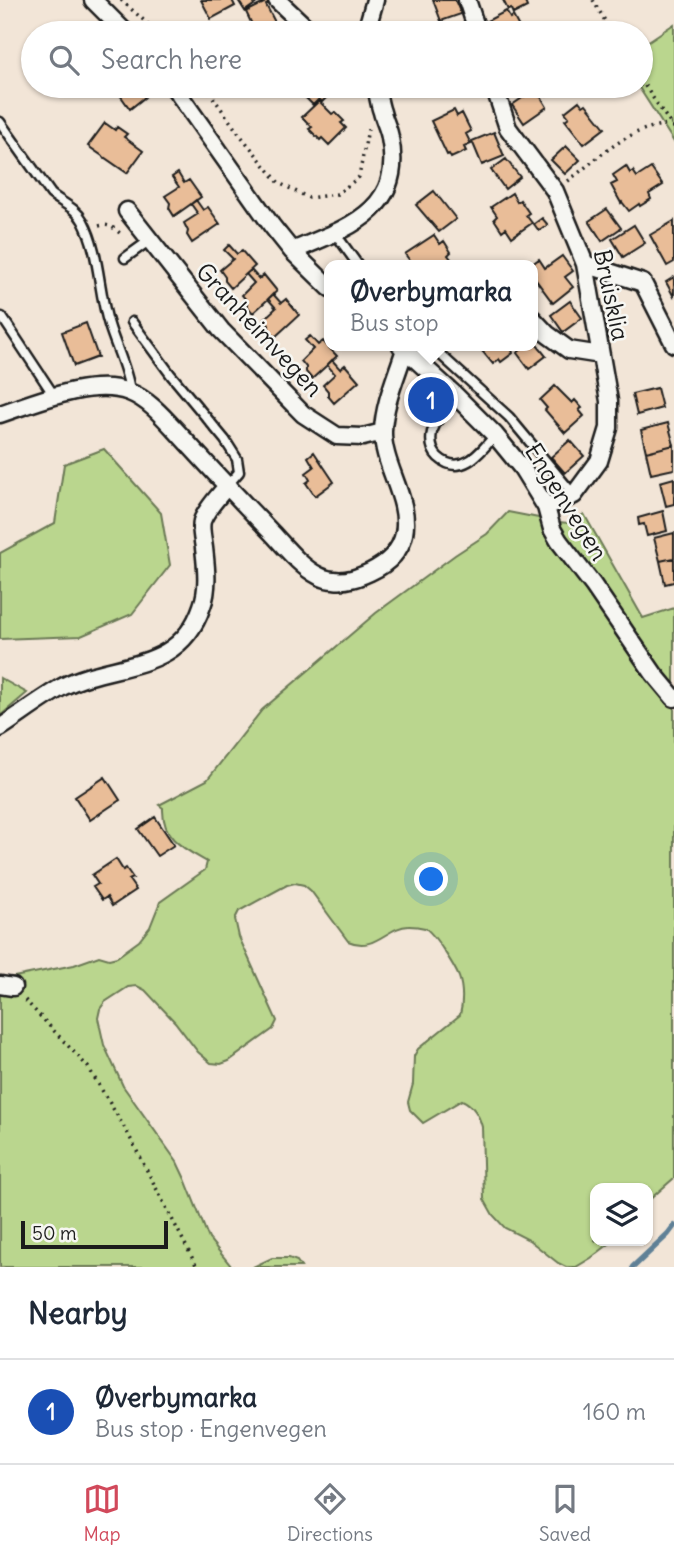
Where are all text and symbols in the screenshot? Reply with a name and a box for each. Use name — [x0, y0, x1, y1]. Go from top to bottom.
search box — [21, 21, 653, 98]
icon: search — [45, 41, 83, 79]
text: Search here — [101, 43, 242, 76]
street label: Bruisklia — [588, 246, 636, 343]
street label: Granheimvegen — [190, 256, 330, 403]
popup — [324, 260, 538, 351]
text: Øverbymarka — [350, 275, 512, 308]
text: Bus stop — [350, 308, 439, 337]
pin: 1 — [408, 374, 454, 426]
street label: Engenvegen — [519, 437, 615, 566]
your location — [414, 862, 448, 896]
map controls — [590, 1183, 653, 1246]
button: layers — [590, 1183, 653, 1246]
scale bar — [21, 1218, 168, 1250]
text: 50 m — [32, 1221, 77, 1245]
text: Nearby — [28, 1294, 128, 1332]
text: Øverbymarka — [95, 1381, 257, 1414]
text: 1 — [46, 1397, 56, 1426]
text: 160 m — [583, 1397, 646, 1426]
text: Bus stop · Engenvegen — [95, 1414, 327, 1443]
tab: Map — [83, 1480, 121, 1546]
tab: Directions — [287, 1480, 373, 1546]
tab: Saved — [539, 1480, 591, 1546]

